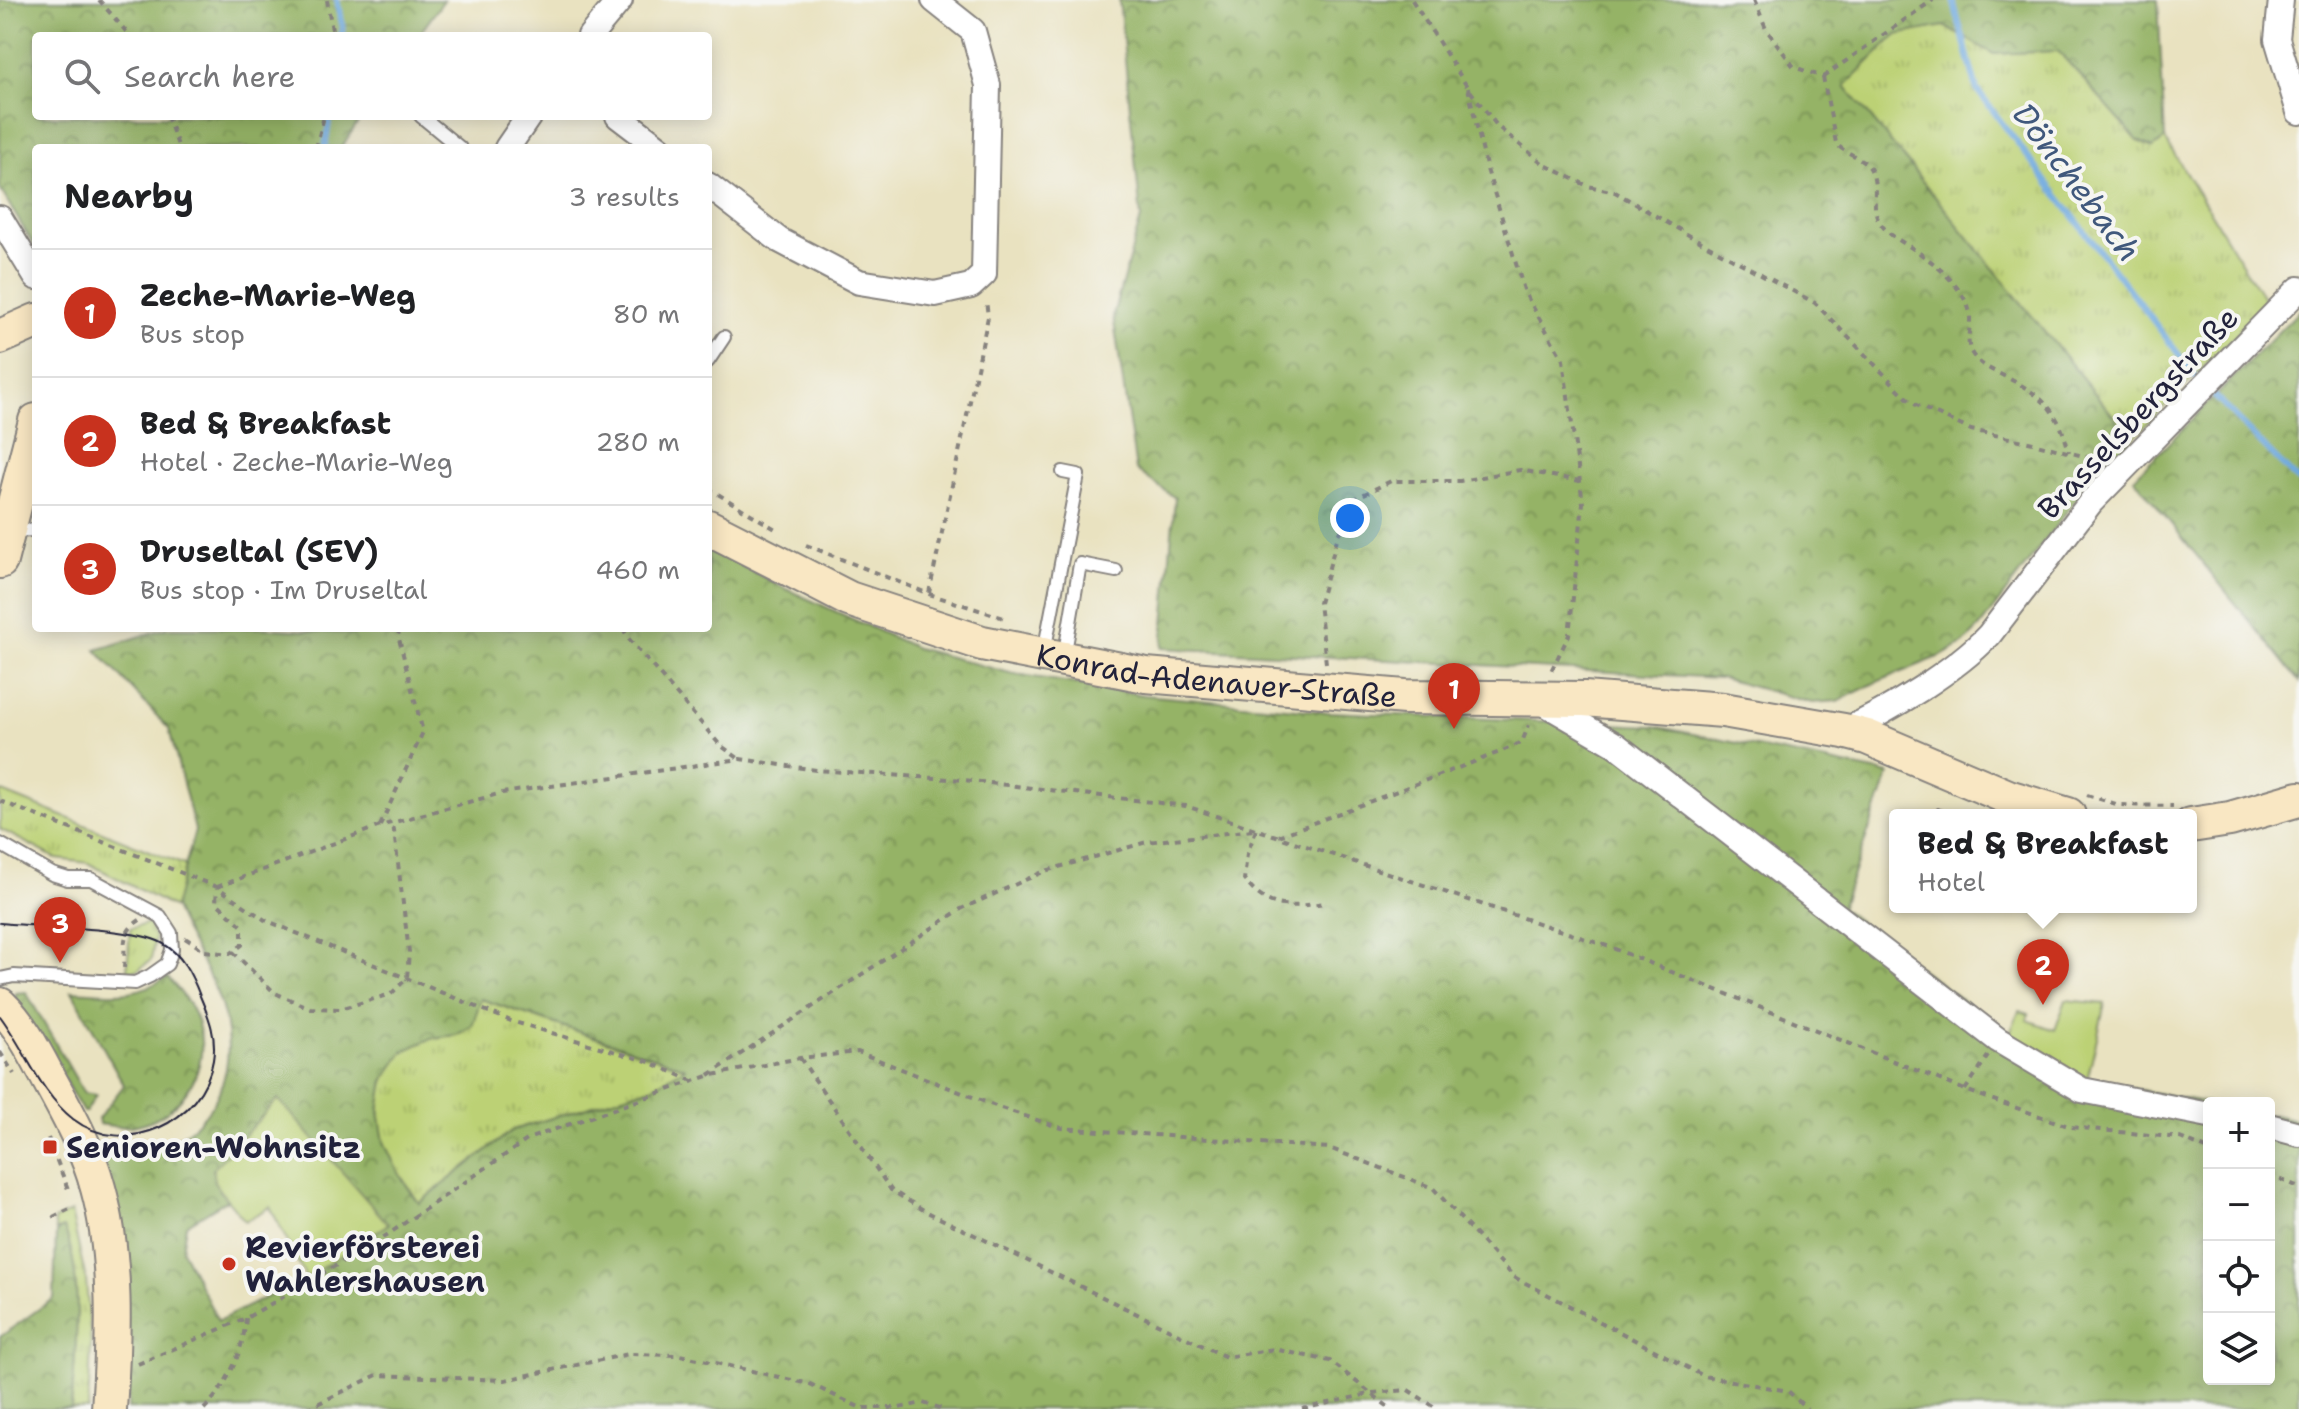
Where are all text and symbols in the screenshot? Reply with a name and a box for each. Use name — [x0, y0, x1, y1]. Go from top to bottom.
search box — [32, 32, 712, 120]
icon: search — [60, 54, 104, 98]
text: Search here — [124, 56, 295, 97]
water label: Dönchebach — [2003, 94, 2151, 270]
text: Nearby — [64, 173, 194, 219]
text: 3 results — [568, 179, 680, 214]
text: Zeche-Marie-Weg — [140, 275, 416, 316]
text: 1 — [84, 296, 96, 331]
text: 80 m — [613, 296, 680, 331]
street label: Brasselsbergstraße — [2029, 298, 2247, 528]
text: Bus stop — [140, 316, 245, 351]
text: Bed & Breakfast — [140, 403, 391, 444]
text: 2 — [81, 424, 99, 459]
text: 280 m — [595, 424, 680, 459]
text: Hotel · Zeche-Marie-Weg — [140, 444, 453, 479]
your location — [1330, 498, 1370, 538]
text: Druseltal (SEV) — [140, 531, 378, 572]
text: 3 — [81, 552, 99, 587]
text: 460 m — [595, 552, 680, 587]
text: Bus stop · Im Druseltal — [140, 572, 427, 607]
street label: Konrad-Adenauer-Straße — [1033, 634, 1399, 717]
pin: 1 — [1428, 663, 1480, 729]
popup — [1889, 809, 2197, 913]
text: Bed & Breakfast — [1917, 823, 2169, 864]
text: Hotel — [1917, 864, 1985, 899]
pin: 3 — [34, 897, 86, 963]
pin: 2 — [2017, 939, 2069, 1005]
map controls — [2203, 1097, 2275, 1385]
button: + — [2203, 1097, 2275, 1169]
place label: Senioren-Wohnsitz — [66, 1127, 361, 1168]
marker: Senioren-Wohnsitz — [41, 1138, 59, 1156]
button: − — [2203, 1169, 2275, 1241]
place label: Revierförsterei Wahlershausen — [245, 1227, 485, 1302]
button: locate — [2203, 1241, 2275, 1313]
marker: Revierförsterei Wahlershausen — [220, 1255, 238, 1273]
button: layers — [2203, 1313, 2275, 1385]

